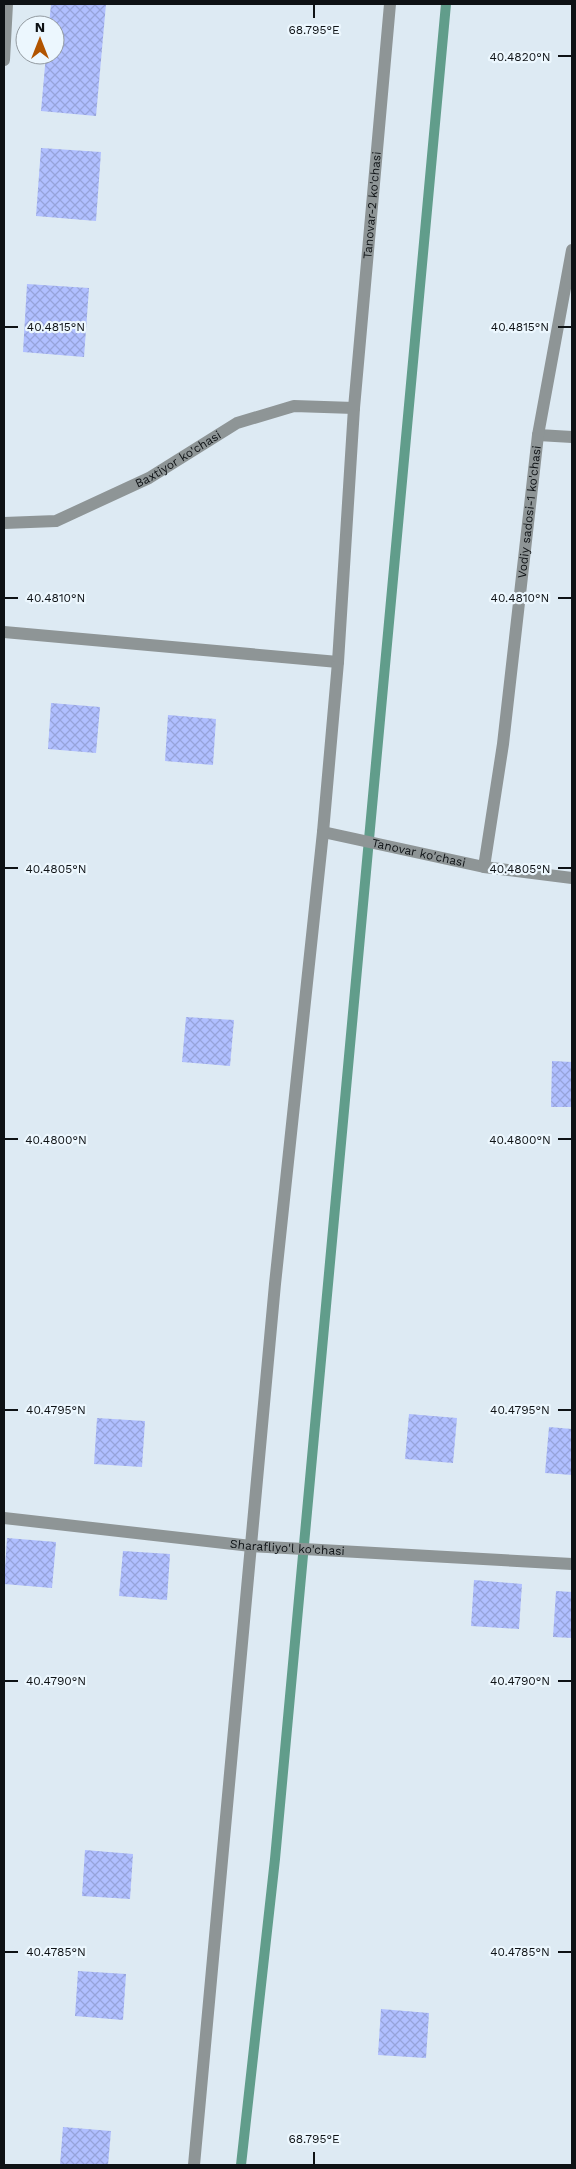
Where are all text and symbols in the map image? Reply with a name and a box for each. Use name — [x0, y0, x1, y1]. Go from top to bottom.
north arrow — [15, 15, 65, 65]
text: N — [35, 19, 45, 35]
text: 68.795°E — [288, 23, 340, 37]
text: 40.4820°N — [489, 50, 551, 64]
street label: Tanovar-2 ko'chasi — [360, 151, 384, 260]
text: 40.4815°N — [27, 320, 85, 334]
text: 40.4815°N — [491, 320, 549, 334]
street label: Baxtiyor ko'chasi — [133, 428, 224, 490]
street label: Vodiy sadosi-1 ko'chasi — [515, 445, 544, 579]
text: 40.4810°N — [27, 591, 85, 605]
text: 40.4810°N — [491, 591, 549, 605]
street label: Tanovar ko'chasi — [371, 836, 467, 870]
text: 40.4805°N — [25, 862, 87, 876]
text: 40.4805°N — [489, 862, 551, 876]
text: 40.4800°N — [25, 1133, 87, 1147]
text: 40.4800°N — [489, 1133, 551, 1147]
text: 40.4795°N — [26, 1403, 86, 1417]
text: 40.4795°N — [490, 1403, 550, 1417]
street label: Sharafliyo'l ko'chasi — [229, 1537, 345, 1558]
text: 40.4790°N — [26, 1674, 86, 1688]
text: 40.4790°N — [490, 1674, 550, 1688]
text: 40.4785°N — [26, 1945, 86, 1959]
text: 40.4785°N — [490, 1945, 550, 1959]
text: 68.795°E — [288, 2132, 340, 2146]

